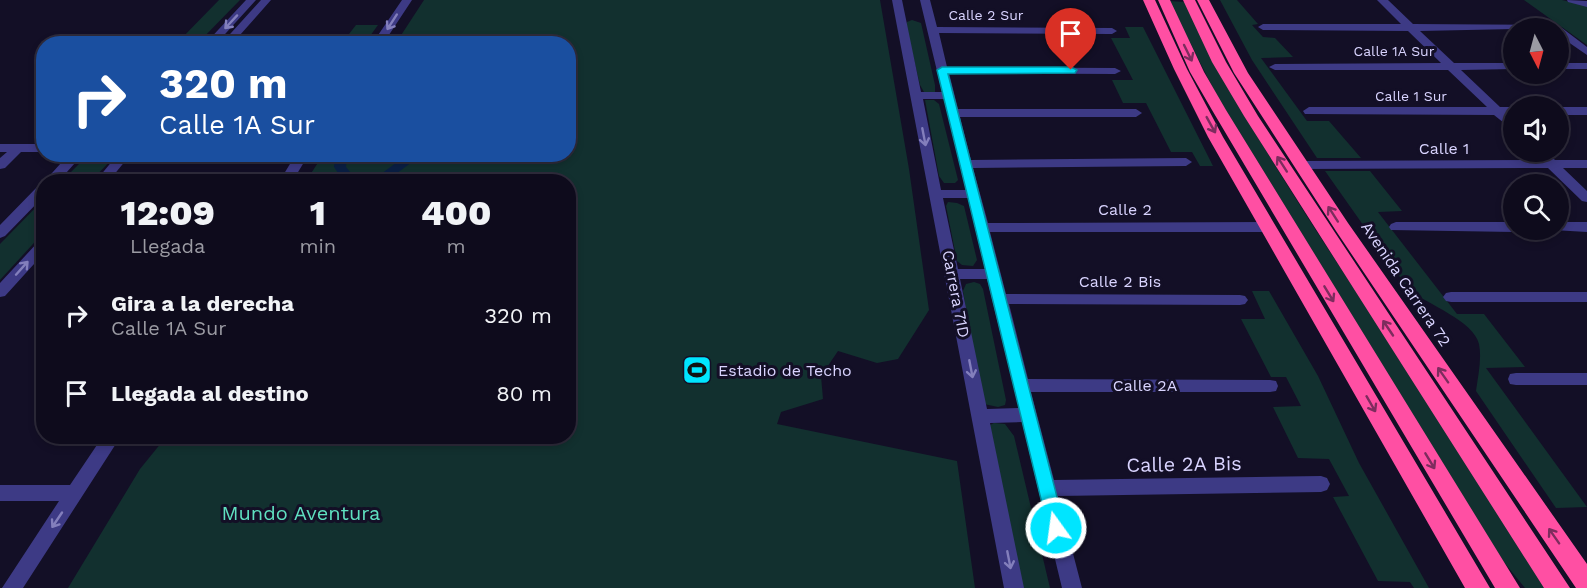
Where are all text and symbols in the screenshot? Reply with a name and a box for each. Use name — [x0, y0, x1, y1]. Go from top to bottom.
street label: Calle 2 Sur — [948, 7, 1024, 23]
pin — [1045, 8, 1096, 70]
one-way arrow — [386, 13, 398, 29]
one-way arrow — [224, 14, 238, 29]
icon: arrive — [1054, 17, 1087, 50]
north arrow — [1503, 18, 1569, 84]
map controls — [1503, 18, 1569, 240]
street label: Calle 1A Sur — [1354, 43, 1435, 59]
one-way arrow — [1182, 44, 1194, 62]
text: 320 m — [159, 59, 288, 108]
icon: right — [60, 60, 138, 138]
street label: Calle 1 Sur — [1375, 88, 1447, 104]
button: sound — [1503, 96, 1569, 162]
text: Calle 1A Sur — [159, 109, 315, 141]
one-way arrow — [1205, 117, 1217, 134]
one-way arrow — [919, 126, 930, 146]
street label: Calle 1 — [1419, 139, 1469, 158]
one-way arrow — [1276, 156, 1288, 173]
button: search — [1503, 174, 1569, 240]
text: 12:09 — [121, 192, 215, 234]
text: 1 — [310, 192, 326, 234]
text: 400 — [421, 192, 491, 234]
street label: Calle 2 — [1098, 200, 1152, 219]
one-way arrow — [1327, 206, 1339, 223]
street label: Avenida Carrera 72 — [1357, 218, 1455, 350]
text: Llegada — [130, 234, 205, 258]
text: min — [299, 234, 336, 258]
text: m — [447, 234, 466, 258]
street label: Carrera 71D — [938, 249, 974, 339]
one-way arrow — [15, 261, 29, 276]
street label: Calle 2 Bis — [1079, 272, 1161, 291]
one-way arrow — [1323, 285, 1335, 302]
text: Gira a la derecha — [111, 291, 294, 316]
icon: right — [60, 299, 93, 332]
text: 320 m — [484, 303, 552, 328]
text: Calle 1A Sur — [111, 316, 226, 340]
one-way arrow — [1382, 320, 1394, 337]
sports icon: Estadio de Techo — [681, 354, 713, 386]
one-way arrow — [966, 359, 977, 378]
place label: Estadio de Techo — [718, 361, 852, 380]
one-way arrow — [1437, 367, 1449, 384]
street label: Calle 2A — [1113, 376, 1178, 395]
icon: arrive — [60, 377, 93, 410]
text: Llegada al destino — [111, 381, 309, 406]
text: 80 m — [496, 381, 552, 406]
one-way arrow — [1365, 395, 1377, 412]
street label: Calle 2A Bis — [1126, 451, 1242, 477]
one-way arrow — [1424, 452, 1436, 469]
position arrow — [1024, 496, 1088, 560]
park label: Mundo Aventura — [222, 501, 380, 525]
one-way arrow — [51, 511, 63, 528]
one-way arrow — [1548, 528, 1560, 544]
one-way arrow — [1004, 550, 1015, 570]

